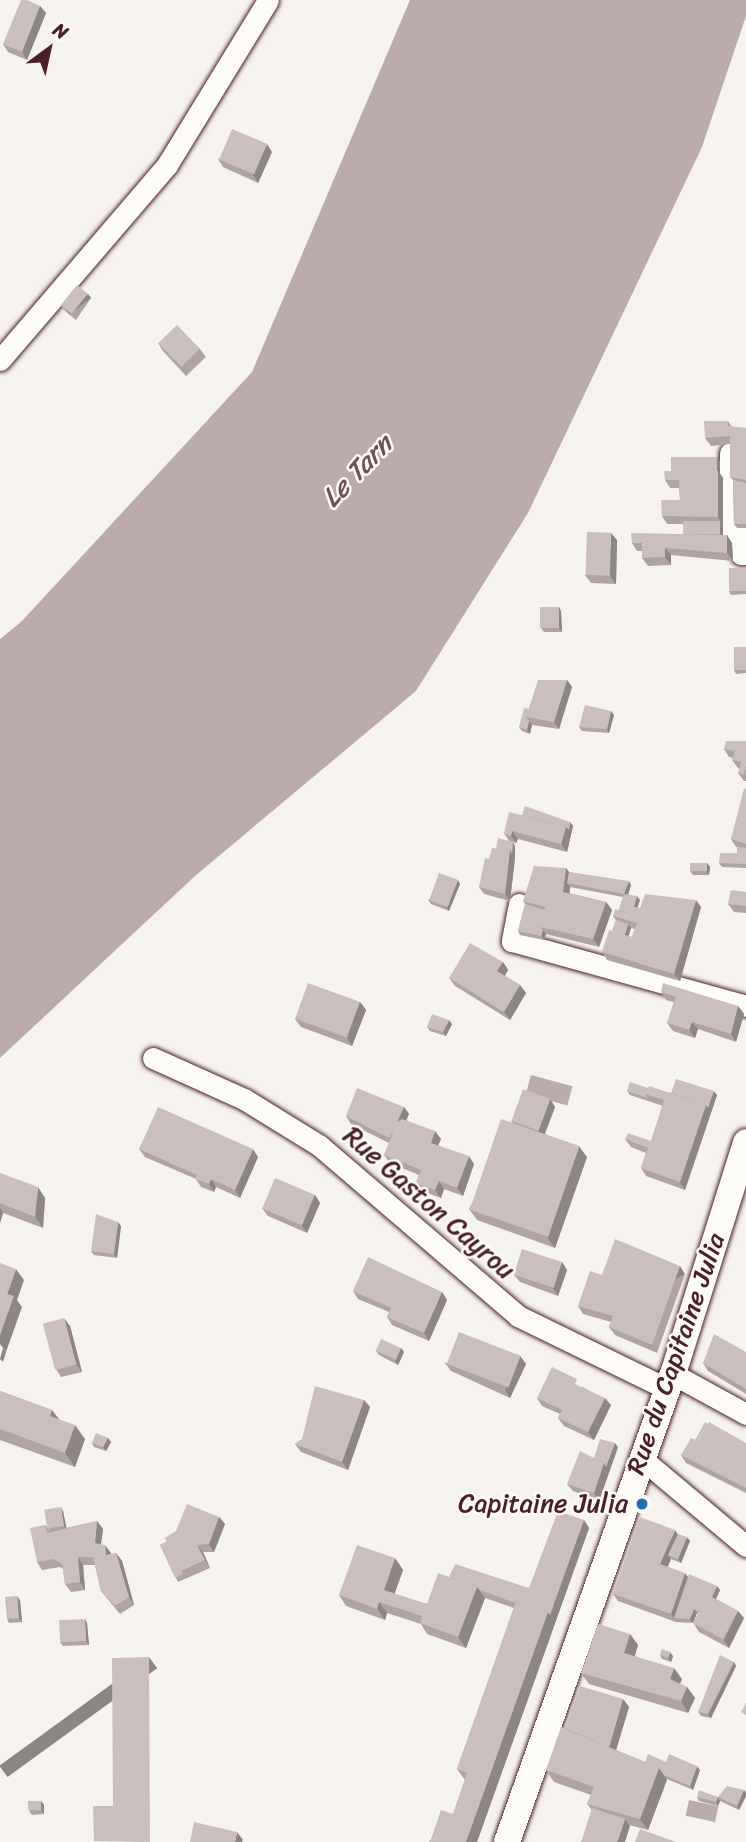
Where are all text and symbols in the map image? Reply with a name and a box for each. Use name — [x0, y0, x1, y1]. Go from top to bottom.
north arrow — [14, 14, 84, 84]
text: N — [46, 14, 75, 48]
water label: Le Tarn — [314, 428, 400, 514]
street label: Rue Gaston Cayrou — [337, 1120, 521, 1286]
street label: Rue du Capitaine Julia — [620, 1229, 732, 1479]
place label: Capitaine Julia — [458, 1488, 628, 1520]
marker: Capitaine Julia — [634, 1496, 650, 1512]

